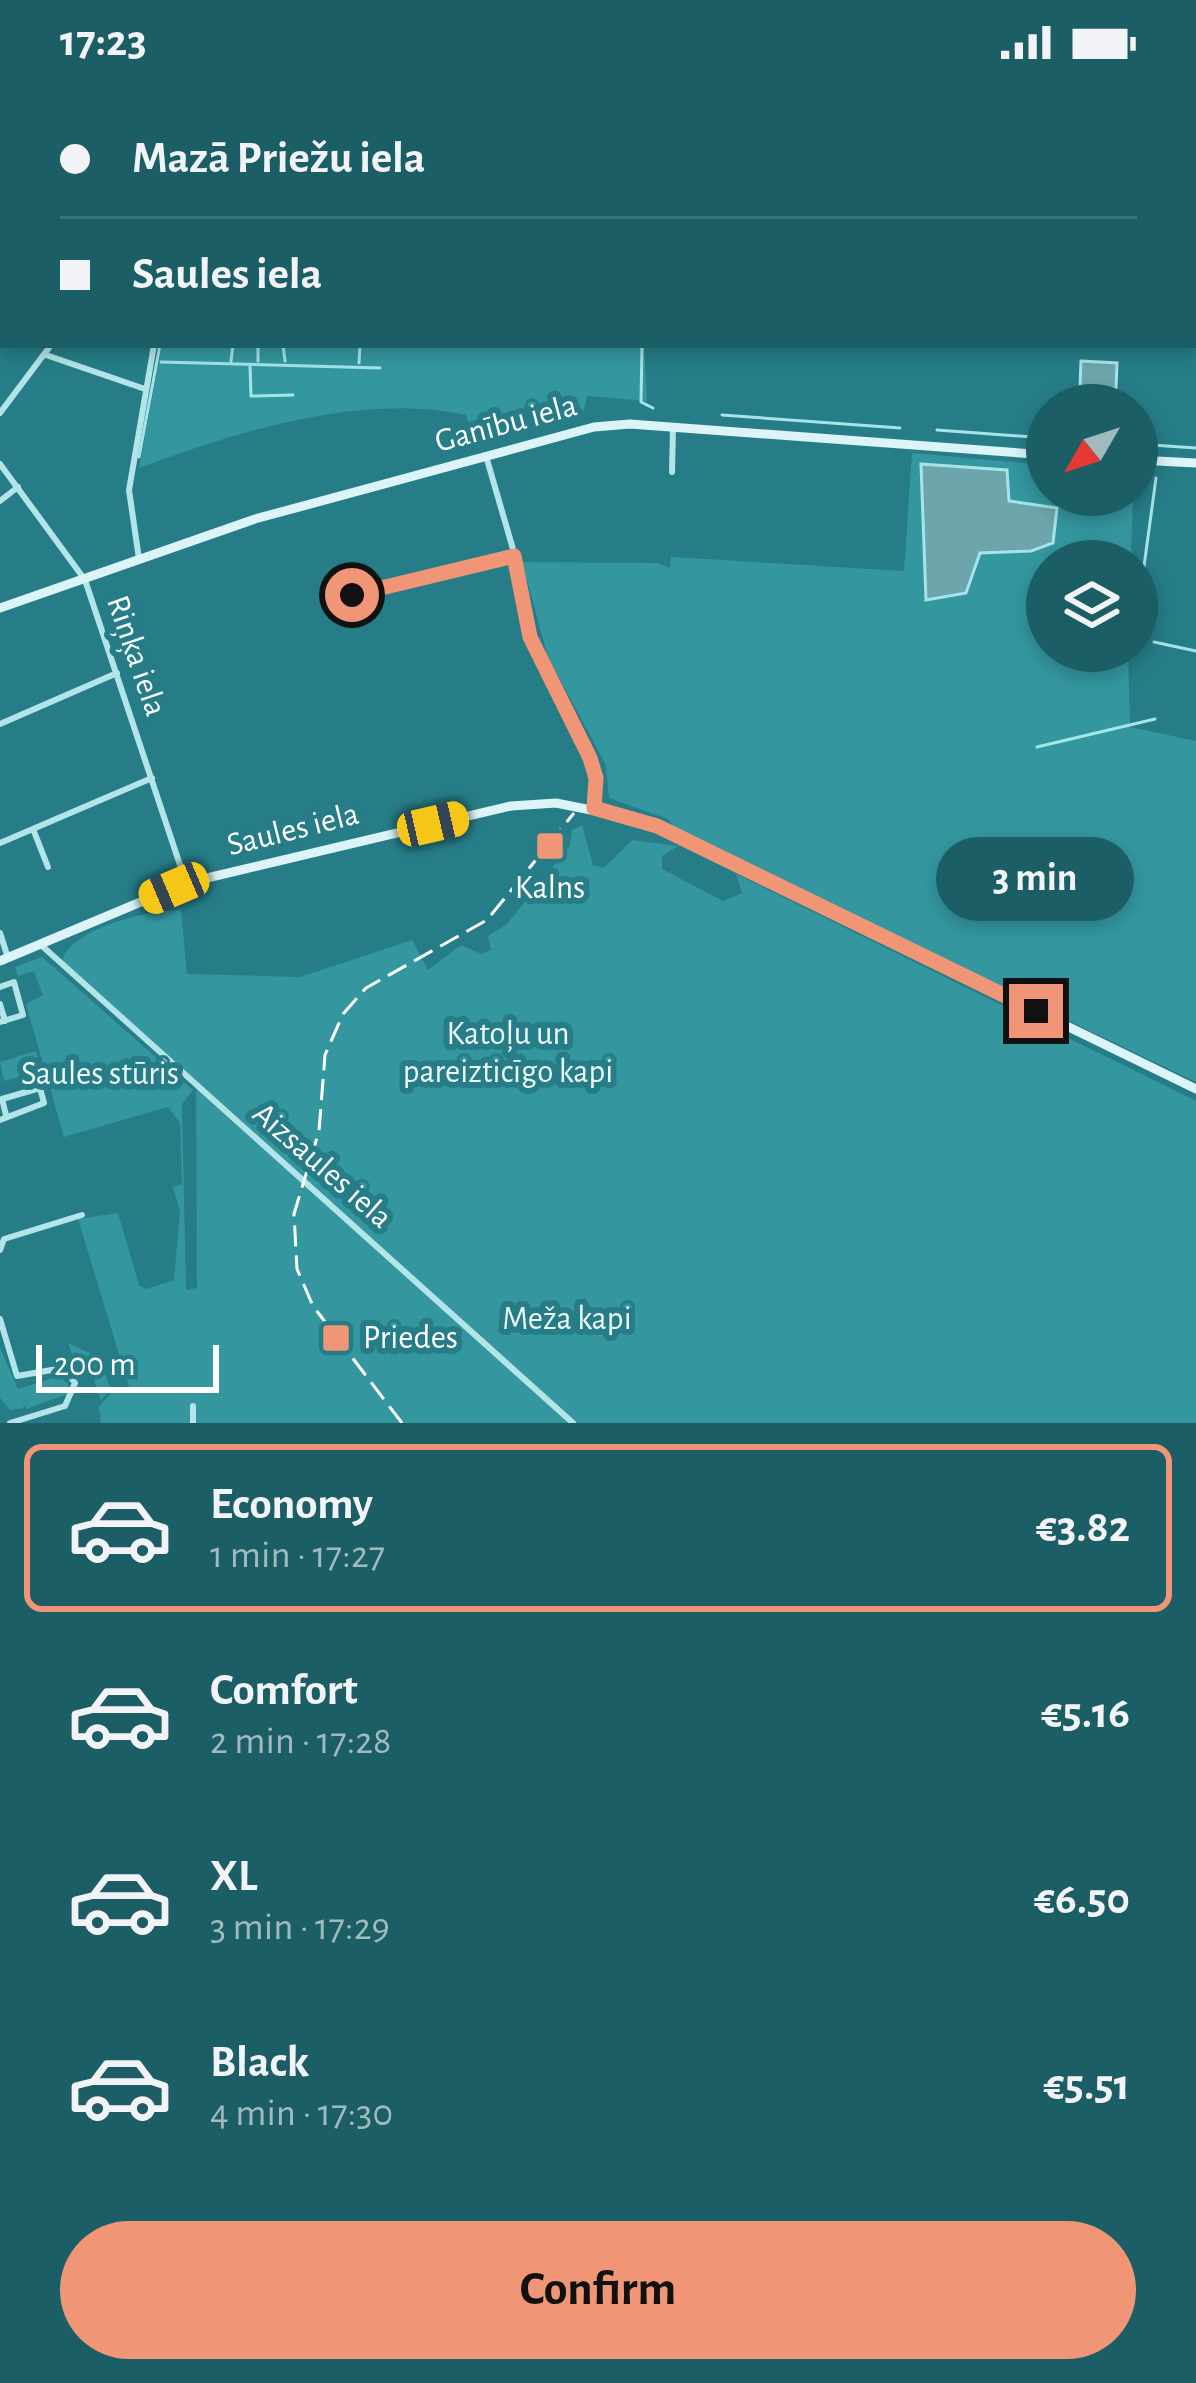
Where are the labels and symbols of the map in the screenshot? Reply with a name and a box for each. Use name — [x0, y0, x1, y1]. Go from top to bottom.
north arrow — [1026, 384, 1158, 516]
street label: Ganību iela — [432, 389, 580, 459]
route start — [325, 568, 379, 622]
street label: Riņķa iela — [98, 592, 172, 721]
street label: Saules iela — [224, 798, 362, 862]
car — [394, 798, 472, 850]
marker: Kalns — [534, 830, 566, 862]
callout: 3 min — [937, 837, 1135, 921]
car — [134, 857, 214, 919]
place label: Kalns — [515, 872, 585, 905]
route end — [1009, 984, 1063, 1038]
park label: Katoļu un pareizticīgo kapi — [403, 1018, 613, 1089]
park label: Saules stūris — [21, 1058, 179, 1091]
street label: Aizsaules iela — [246, 1097, 398, 1235]
park label: Meža kapi — [502, 1303, 632, 1336]
marker: Priedes — [320, 1322, 352, 1354]
place label: Priedes — [363, 1322, 458, 1355]
scale bar — [36, 1339, 219, 1392]

